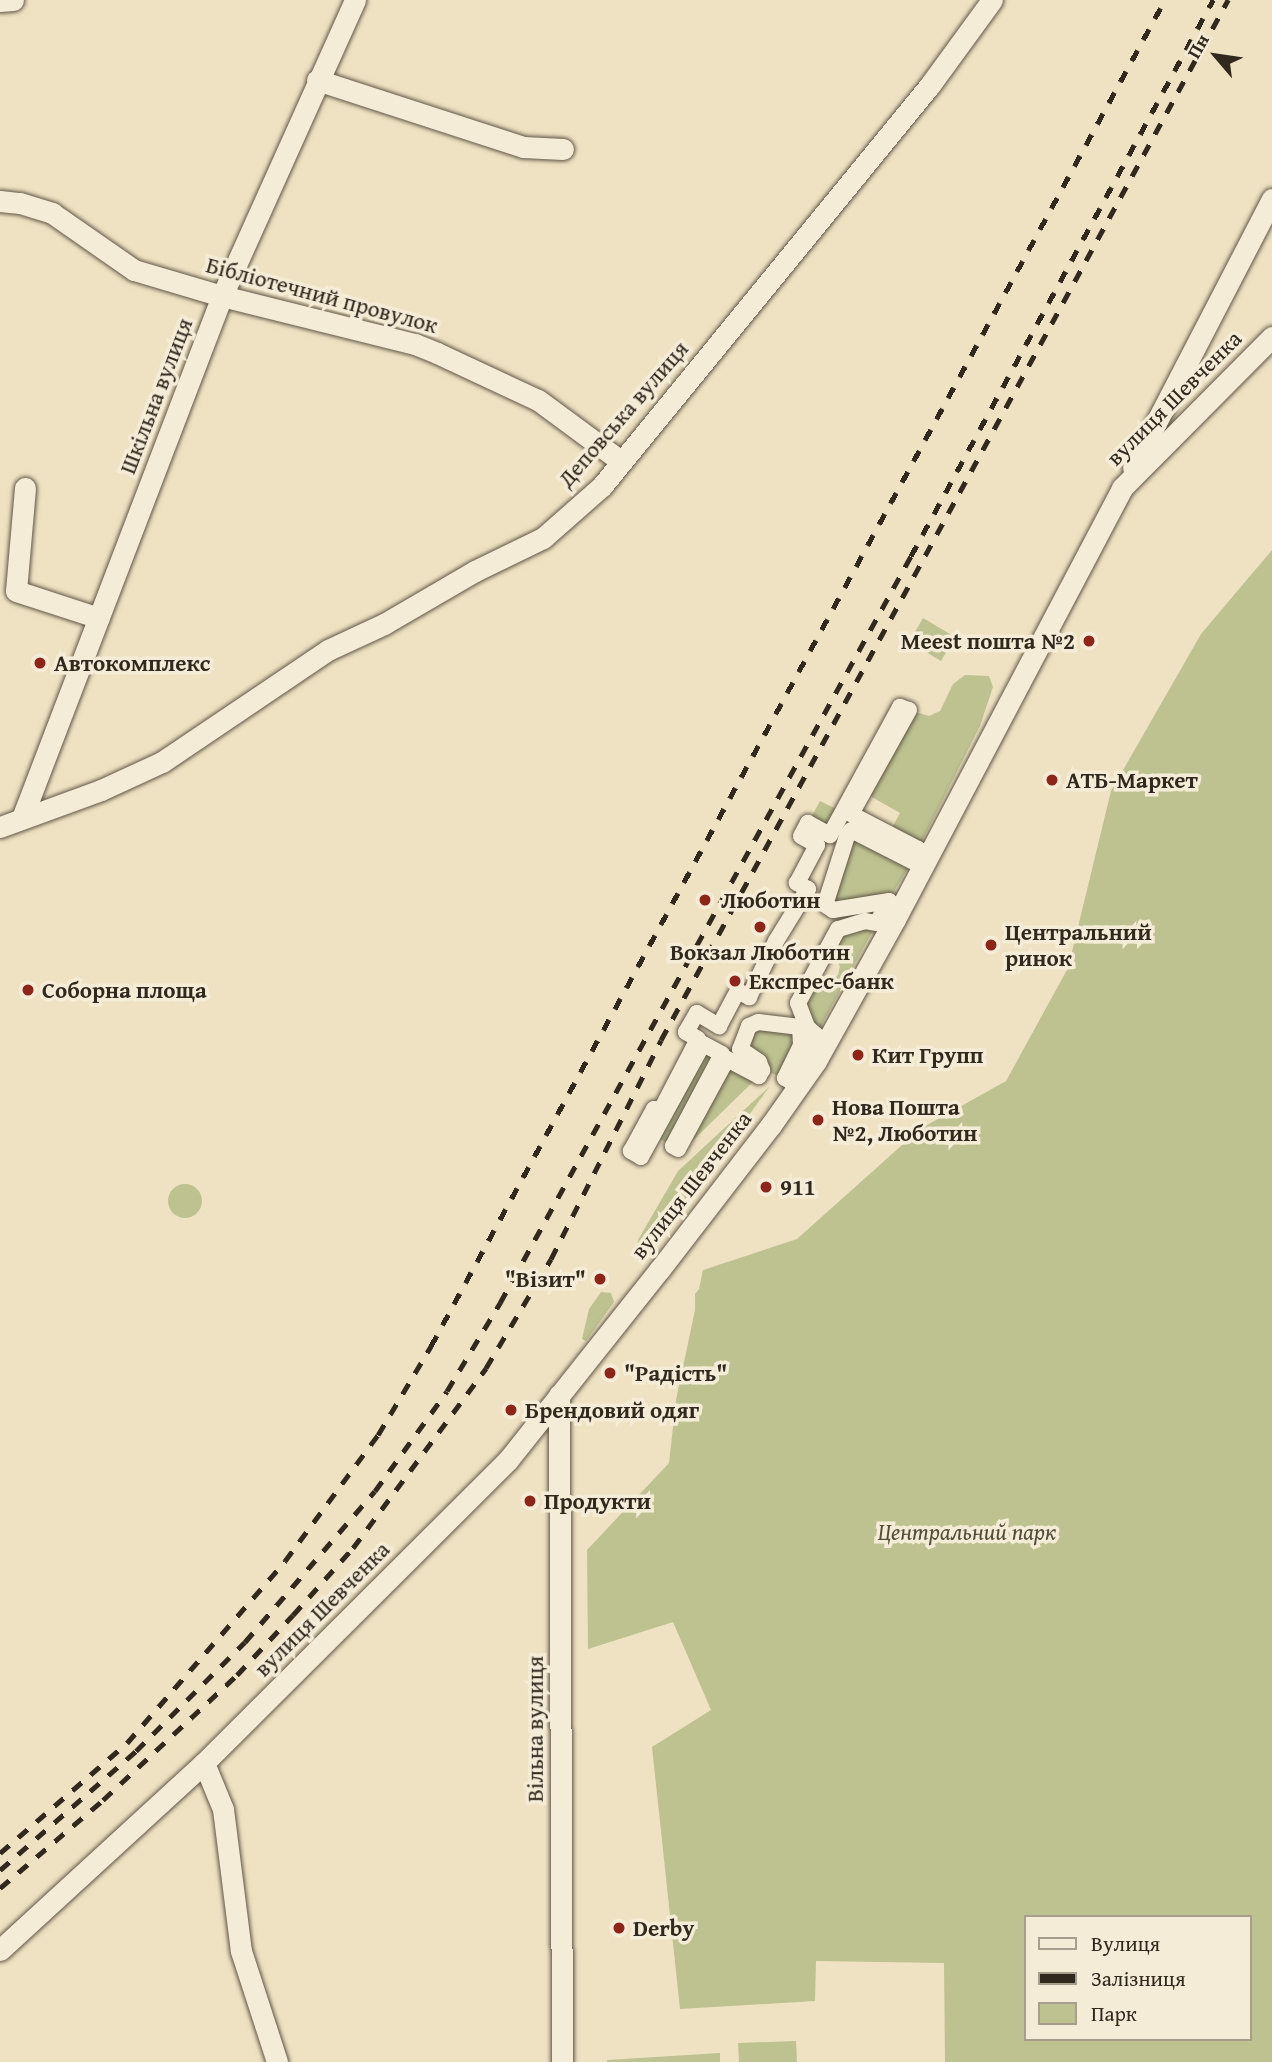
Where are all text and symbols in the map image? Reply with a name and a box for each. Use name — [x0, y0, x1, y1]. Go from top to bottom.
north arrow — [1181, 21, 1251, 91]
text: Пн — [1179, 28, 1216, 63]
street label: Бібліотечний провулок — [203, 251, 441, 339]
street label: Шкільна вулиця — [114, 314, 198, 478]
street label: вулиця Шевченка — [1101, 325, 1247, 471]
street label: Деповська вулиця — [552, 335, 694, 493]
place label: Meest пошта №2 — [901, 627, 1075, 655]
marker: Meest пошта №2 — [1081, 633, 1097, 649]
place label: Автокомплекс — [54, 649, 210, 677]
marker: Автокомплекс — [32, 655, 48, 671]
place label: АТБ-Маркет — [1066, 766, 1198, 794]
marker: АТБ-Маркет — [1044, 772, 1060, 788]
place label: Люботин — [721, 886, 820, 914]
marker: Люботин — [695, 890, 715, 910]
place label: Центральний ринок — [1005, 918, 1152, 972]
marker: Вокзал Люботин — [752, 919, 768, 935]
marker: Центральний ринок — [983, 937, 999, 953]
place label: Вокзал Люботин — [670, 938, 850, 966]
place label: Експрес-банк — [749, 967, 894, 995]
marker: Експрес-банк — [727, 973, 743, 989]
place label: Соборна площа — [42, 976, 207, 1004]
marker: Соборна площа — [20, 982, 36, 998]
place label: Кит Групп — [872, 1041, 983, 1069]
marker: Кит Групп — [850, 1047, 866, 1063]
place label: Нова Пошта №2, Люботин — [832, 1093, 977, 1147]
street label: вулиця Шевченка — [625, 1106, 757, 1264]
marker: Нова Пошта №2, Люботин — [810, 1112, 826, 1128]
place label: 911 — [780, 1173, 816, 1201]
marker: 911 — [758, 1179, 774, 1195]
place label: "Візит" — [505, 1265, 586, 1293]
marker: "Візит" — [592, 1271, 608, 1287]
place label: "Радість" — [624, 1359, 727, 1387]
marker: "Радість" — [602, 1365, 618, 1381]
place label: Брендовий одяг — [525, 1396, 699, 1424]
marker: Брендовий одяг — [503, 1402, 519, 1418]
place label: Продукти — [544, 1487, 651, 1515]
marker: Продукти — [522, 1493, 538, 1509]
park label: Центральний парк — [878, 1518, 1056, 1546]
street label: вулиця Шевченка — [249, 1536, 395, 1682]
street label: Вільна вулиця — [521, 1656, 549, 1802]
place label: Derby — [633, 1914, 694, 1942]
legend — [1024, 1915, 1251, 2041]
marker: Derby — [611, 1920, 627, 1936]
text: Вулиця — [1091, 1928, 1160, 1959]
text: Залізниця — [1091, 1963, 1186, 1994]
text: Парк — [1091, 1998, 1137, 2029]

